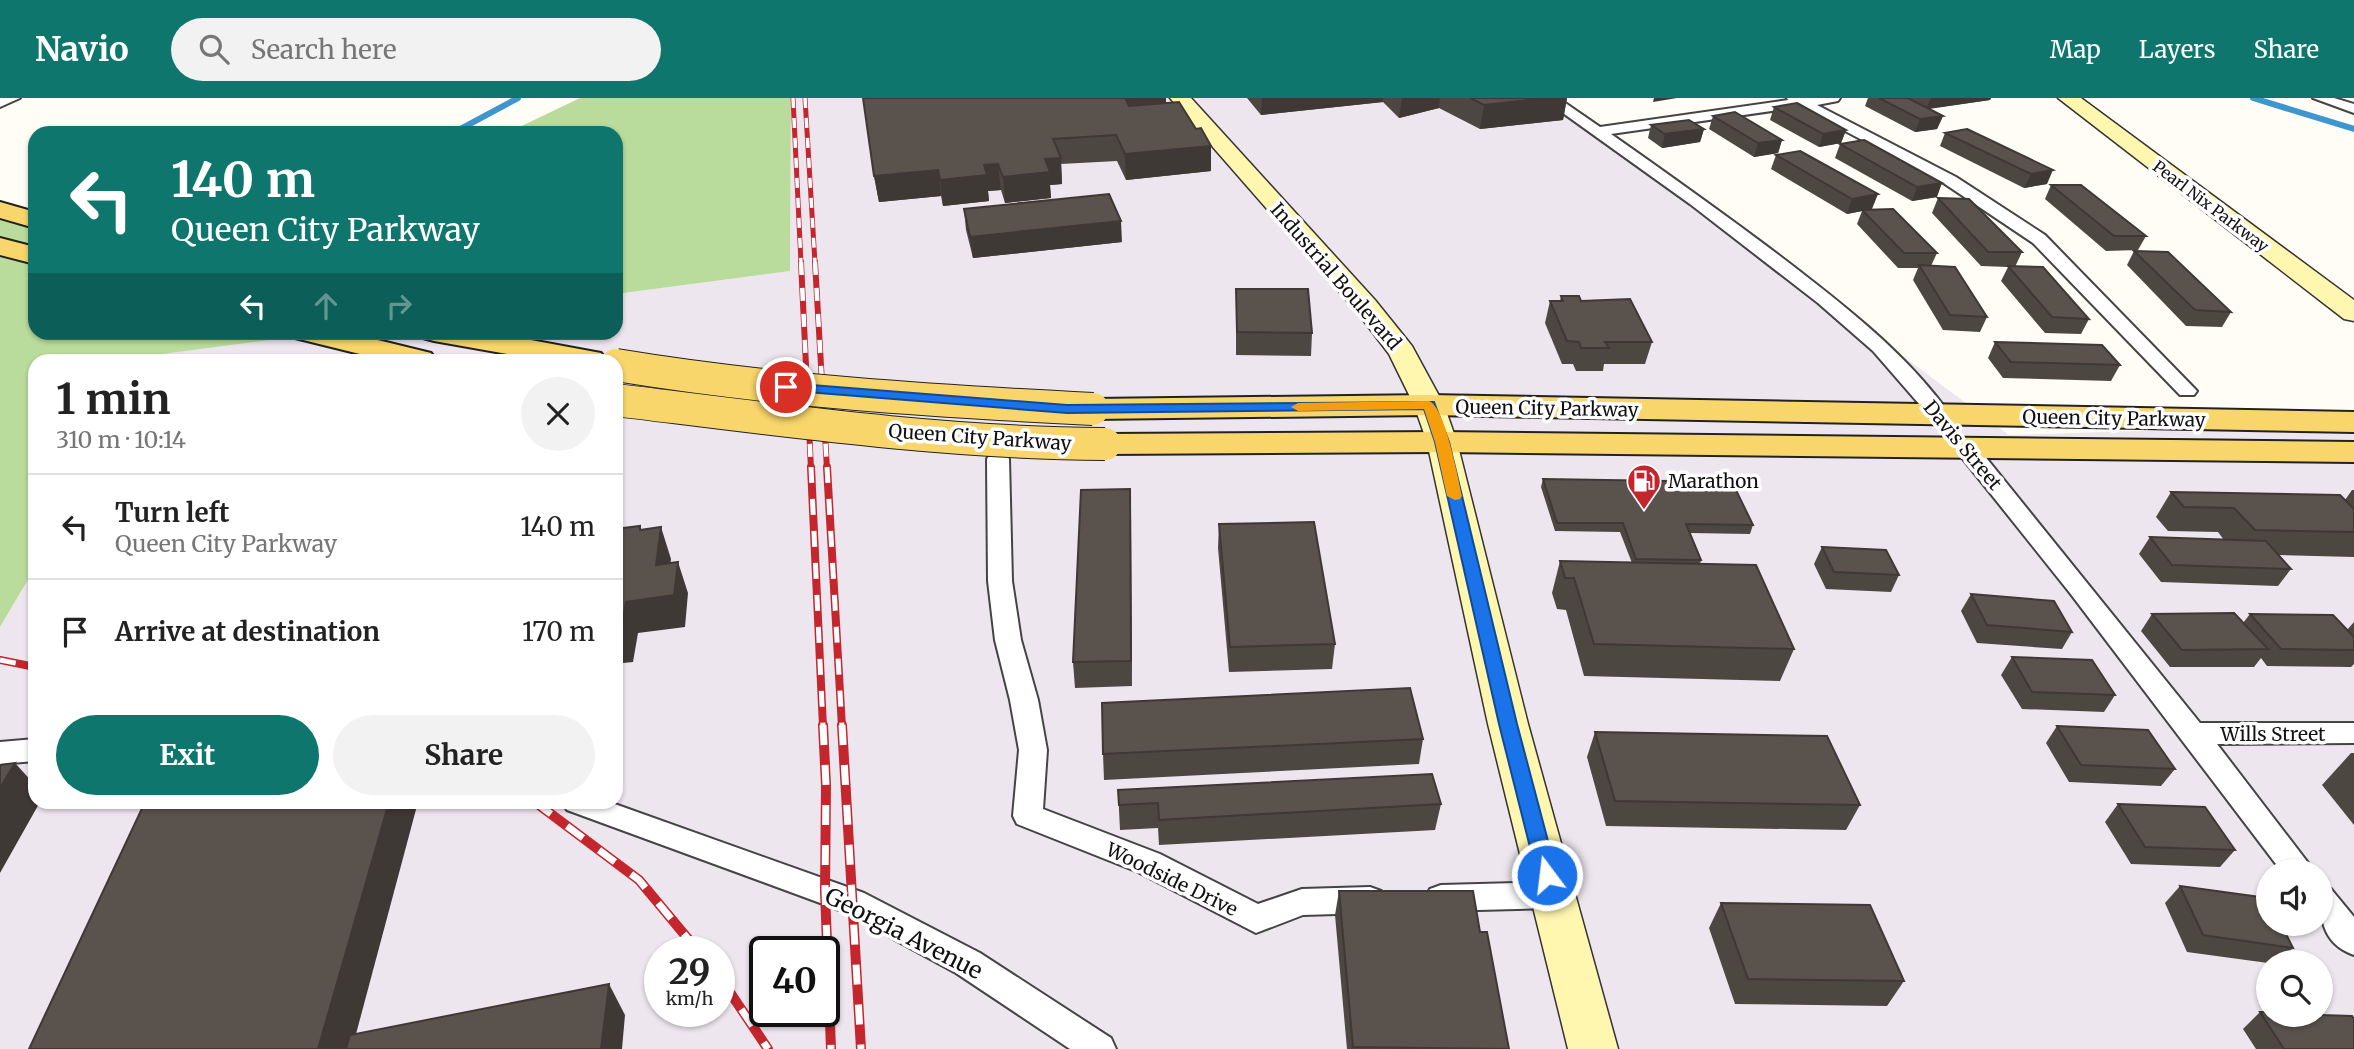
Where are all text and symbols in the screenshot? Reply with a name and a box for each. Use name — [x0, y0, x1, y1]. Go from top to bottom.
search box — [171, 18, 661, 81]
text: Navio — [35, 29, 129, 70]
icon: search — [195, 30, 233, 68]
text: Search here — [251, 33, 396, 66]
text: Map — [2050, 34, 2101, 65]
text: Layers — [2139, 34, 2215, 65]
text: Share — [2253, 34, 2319, 65]
text: 140 m — [171, 149, 315, 210]
icon: left — [56, 154, 147, 245]
street label: Pearl Nix Parkway — [2149, 156, 2273, 256]
street label: Industrial Boulevard — [1266, 197, 1406, 355]
text: Queen City Parkway — [171, 210, 480, 250]
icon: left — [234, 287, 272, 325]
icon: ahead — [307, 287, 345, 325]
icon: right — [380, 287, 418, 325]
pin — [756, 357, 816, 417]
icon: arrive — [767, 368, 805, 406]
text: 1 min — [56, 373, 170, 425]
button: close — [521, 377, 595, 451]
street label: Queen City Parkway — [1455, 394, 1639, 422]
street label: Davis Street — [1919, 395, 2008, 495]
street label: Queen City Parkway — [2022, 404, 2206, 432]
street label: Queen City Parkway — [888, 419, 1072, 455]
text: 310 m · 10:14 — [56, 425, 186, 454]
fuel station icon: Marathon — [1625, 462, 1663, 511]
place label: Marathon — [1668, 469, 1759, 493]
text: Turn left — [115, 496, 229, 529]
icon: left — [56, 508, 94, 546]
text: 140 m — [520, 510, 595, 543]
text: Queen City Parkway — [115, 529, 337, 558]
icon: arrive — [56, 613, 94, 651]
text: Arrive at destination — [115, 615, 380, 648]
text: 170 m — [522, 615, 595, 648]
button: Exit — [56, 715, 319, 795]
button: Share — [333, 715, 595, 795]
street label: Wills Street — [2220, 722, 2326, 746]
street label: Woodside Drive — [1101, 836, 1242, 921]
position arrow — [1510, 838, 1584, 912]
map controls — [2256, 859, 2333, 1027]
button: sound — [2256, 859, 2333, 936]
street label: Georgia Avenue — [820, 881, 988, 985]
speed limit sign: 40 — [749, 936, 840, 1027]
text: 29 — [669, 950, 710, 994]
button: search — [2256, 950, 2333, 1027]
text: km/h — [666, 987, 713, 1010]

